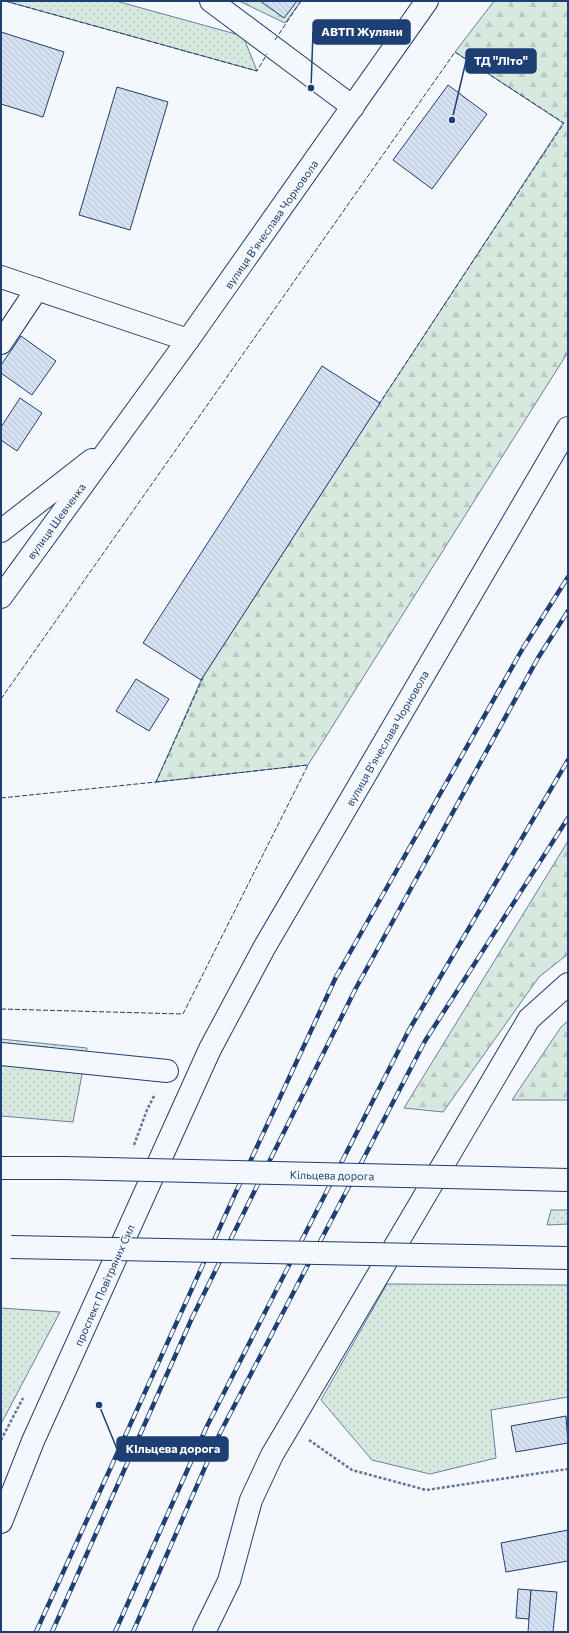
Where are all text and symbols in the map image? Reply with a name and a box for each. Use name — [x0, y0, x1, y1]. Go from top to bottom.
callout: АВТП Жуляни — [313, 20, 410, 44]
text: АВТП Жуляни — [321, 24, 403, 38]
callout: ТД "Літо" — [466, 49, 536, 73]
text: ТД "Літо" — [474, 53, 528, 67]
street label: вулиця Вʼячеслава Чорновола — [222, 157, 320, 291]
street label: вулиця Шевченка — [24, 480, 88, 562]
street label: вулиця Вʼячеслава Чорновола — [343, 668, 431, 808]
street label: Кільцева дорога — [290, 1168, 374, 1182]
street label: проспект Повітряних Сил — [71, 1222, 137, 1348]
callout: Кільцева дорога — [117, 1437, 228, 1461]
text: Кільцева дорога — [126, 1441, 220, 1455]

